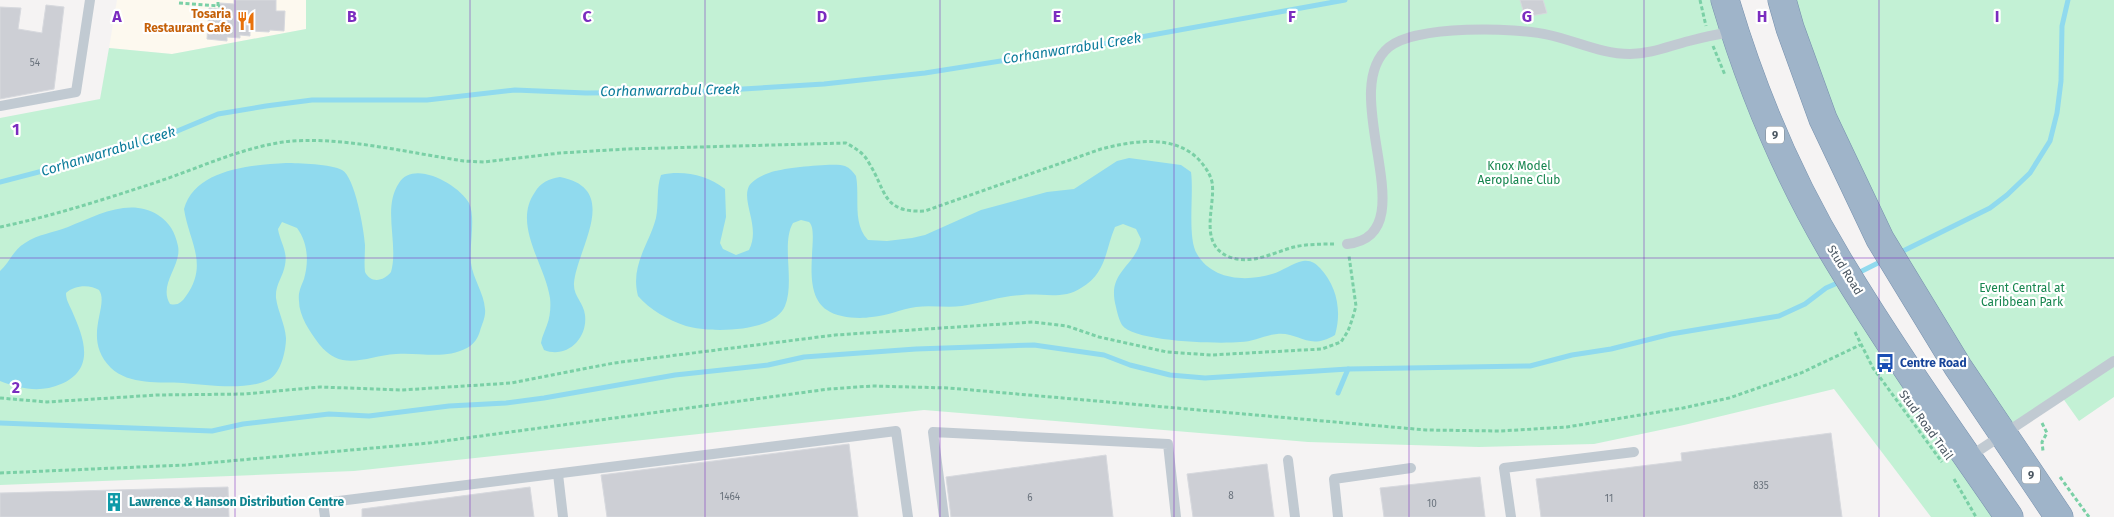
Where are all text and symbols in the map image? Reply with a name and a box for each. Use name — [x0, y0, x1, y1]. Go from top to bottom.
text: A — [111, 7, 122, 26]
place label: Tosaria Restaurant Cafe — [144, 7, 231, 35]
text: B — [347, 7, 357, 26]
text: C — [582, 7, 592, 26]
text: D — [817, 7, 827, 26]
text: E — [1053, 7, 1061, 26]
text: F — [1288, 7, 1296, 26]
text: G — [1522, 7, 1532, 26]
text: H — [1757, 7, 1767, 26]
text: I — [1995, 7, 1999, 26]
restaurant icon: Tosaria Restaurant Cafe — [235, 10, 257, 32]
water label: Corhanwarrabul Creek — [1002, 29, 1143, 68]
house number: 54 — [30, 57, 41, 69]
water label: Corhanwarrabul Creek — [600, 81, 740, 100]
text: 1 — [12, 120, 20, 139]
water label: Corhanwarrabul Creek — [39, 123, 178, 180]
road number: 9 — [1766, 126, 1784, 144]
park label: Knox Model Aeroplane Club — [1478, 159, 1560, 187]
street label: Stud Road — [1824, 243, 1866, 297]
park label: Event Central at Caribbean Park — [1979, 281, 2066, 309]
bus stop icon: Centre Road — [1874, 352, 1896, 374]
place label: Centre Road — [1900, 356, 1967, 370]
text: 2 — [12, 378, 20, 397]
street label: Stud Road Trail — [1896, 387, 1956, 463]
road number: 9 — [2022, 466, 2040, 484]
house number: 835 — [1753, 480, 1769, 492]
house number: 8 — [1228, 490, 1234, 502]
building icon: Lawrence & Hanson Distribution Centre — [103, 491, 125, 513]
house number: 1464 — [720, 491, 741, 503]
house number: 6 — [1027, 492, 1033, 504]
house number: 11 — [1605, 493, 1613, 505]
place label: Lawrence & Hanson Distribution Centre — [129, 495, 344, 509]
house number: 10 — [1427, 498, 1437, 510]

